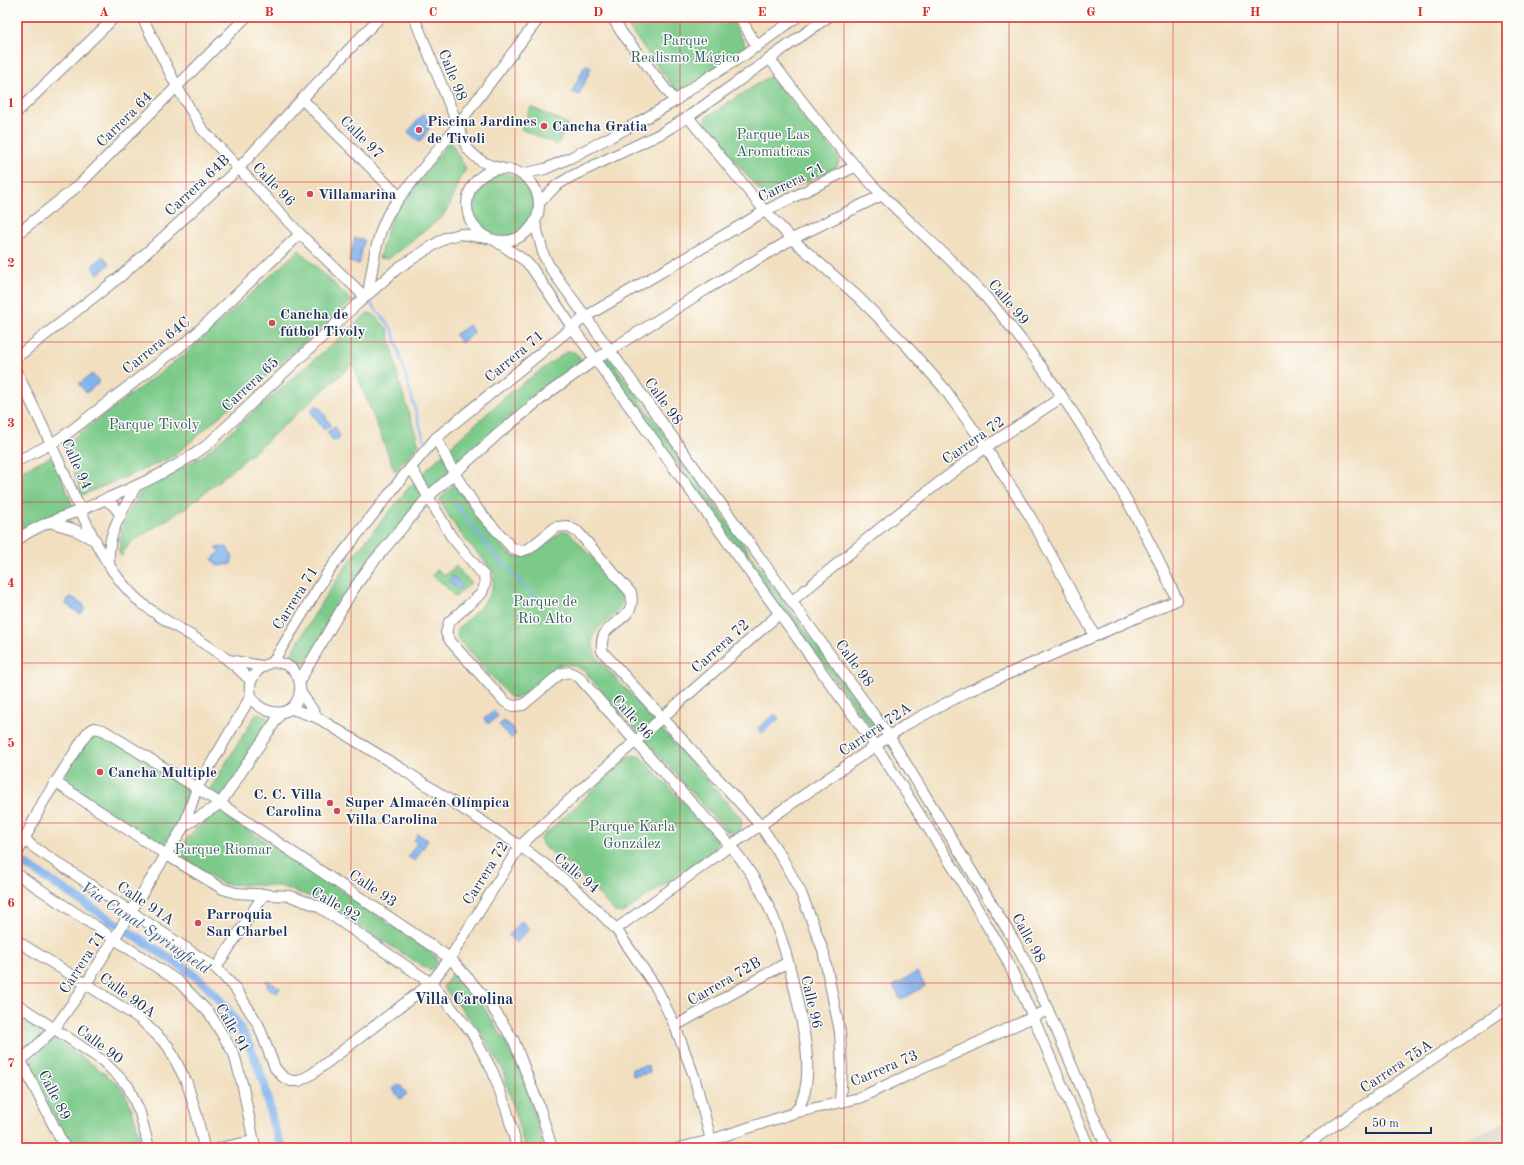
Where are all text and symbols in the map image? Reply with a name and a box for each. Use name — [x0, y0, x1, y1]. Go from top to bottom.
text: A — [99, 6, 109, 19]
text: B — [264, 6, 274, 19]
text: C — [429, 6, 437, 19]
text: D — [593, 6, 603, 19]
text: E — [758, 6, 767, 19]
text: F — [922, 6, 931, 19]
text: G — [1086, 6, 1096, 19]
text: H — [1250, 6, 1261, 19]
text: I — [1417, 6, 1423, 19]
park label: Parque Realismo Mágico — [630, 34, 740, 66]
street label: Calle 98 — [435, 48, 469, 103]
street label: Carrera 64 — [94, 89, 156, 151]
text: 1 — [7, 97, 15, 110]
street label: Calle 97 — [337, 114, 385, 162]
place label: Piscina Jardines de Tivoli — [427, 115, 537, 147]
place label: Cancha Gratia — [552, 120, 648, 135]
marker: Cancha Gratia — [539, 121, 549, 131]
marker: Piscina Jardines de Tivoli — [414, 125, 424, 135]
park label: Parque Las Aromaticas — [736, 128, 810, 160]
street label: Carrera 64B — [163, 153, 233, 220]
street label: Calle 96 — [249, 160, 297, 210]
street label: Carrera 71 — [756, 161, 827, 206]
place label: Villamarina — [318, 188, 397, 203]
marker: Villamarina — [305, 189, 315, 199]
text: 2 — [7, 257, 15, 270]
street label: Calle 99 — [985, 277, 1031, 328]
place label: Cancha de fútbol Tivoly — [280, 308, 366, 340]
street label: Carrera 64C — [120, 315, 193, 378]
marker: Cancha de fútbol Tivoly — [267, 318, 277, 328]
street label: Carrera 71 — [483, 328, 547, 386]
street label: Carrera 65 — [220, 355, 282, 415]
street label: Calle 98 — [641, 376, 685, 428]
street label: Carrera 72 — [940, 414, 1008, 468]
text: 3 — [7, 417, 15, 430]
park label: Parque Tivoly — [108, 418, 200, 433]
street label: Calle 94 — [58, 437, 93, 492]
street label: Carrera 71 — [271, 564, 322, 633]
text: 4 — [7, 577, 15, 590]
park label: Parque de Rio Alto — [513, 595, 577, 627]
street label: Carrera 72 — [689, 618, 753, 677]
street label: Calle 98 — [832, 638, 876, 690]
street label: Calle 96 — [608, 693, 655, 743]
street label: Carrera 72A — [837, 700, 915, 760]
text: 5 — [7, 737, 15, 750]
place label: Cancha Multiple — [108, 766, 217, 781]
marker: Cancha Multiple — [95, 767, 105, 777]
place label: C. C. Villa Carolina — [253, 788, 322, 820]
place label: Super Almacén Olímpica Villa Carolina — [345, 796, 510, 828]
marker: C. C. Villa Carolina — [325, 798, 335, 808]
marker: Super Almacén Olímpica Villa Carolina — [332, 806, 342, 816]
park label: Parque Karla González — [589, 820, 676, 852]
street label: Carrera 72 — [461, 839, 512, 908]
park label: Parque Riomar — [174, 843, 272, 858]
street label: Calle 94 — [551, 851, 602, 897]
street label: Calle 93 — [346, 868, 399, 911]
water label: Via Canal Springfield — [77, 879, 213, 978]
street label: Calle 91A — [114, 880, 177, 929]
street label: Calle 92 — [308, 885, 362, 925]
text: 6 — [7, 897, 15, 910]
place label: Parroquia San Charbel — [206, 908, 288, 940]
street label: Calle 98 — [1008, 911, 1047, 966]
marker: Parroquia San Charbel — [193, 918, 203, 928]
street label: Carrera 71 — [57, 929, 109, 997]
street label: Carrera 72B — [685, 955, 764, 1009]
street label: Calle 90A — [96, 971, 158, 1022]
street label: Calle 96 — [797, 974, 824, 1030]
district label: Villa Carolina — [415, 992, 513, 1008]
street label: Calle 91 — [212, 1002, 252, 1056]
street label: Calle 90 — [73, 1023, 125, 1067]
street label: Carrera 75A — [1358, 1037, 1436, 1097]
street label: Carrera 73 — [849, 1048, 921, 1090]
text: 7 — [7, 1057, 15, 1070]
street label: Calle 89 — [35, 1068, 73, 1123]
scale bar — [1366, 1109, 1431, 1135]
text: 50 m — [1372, 1117, 1399, 1130]

